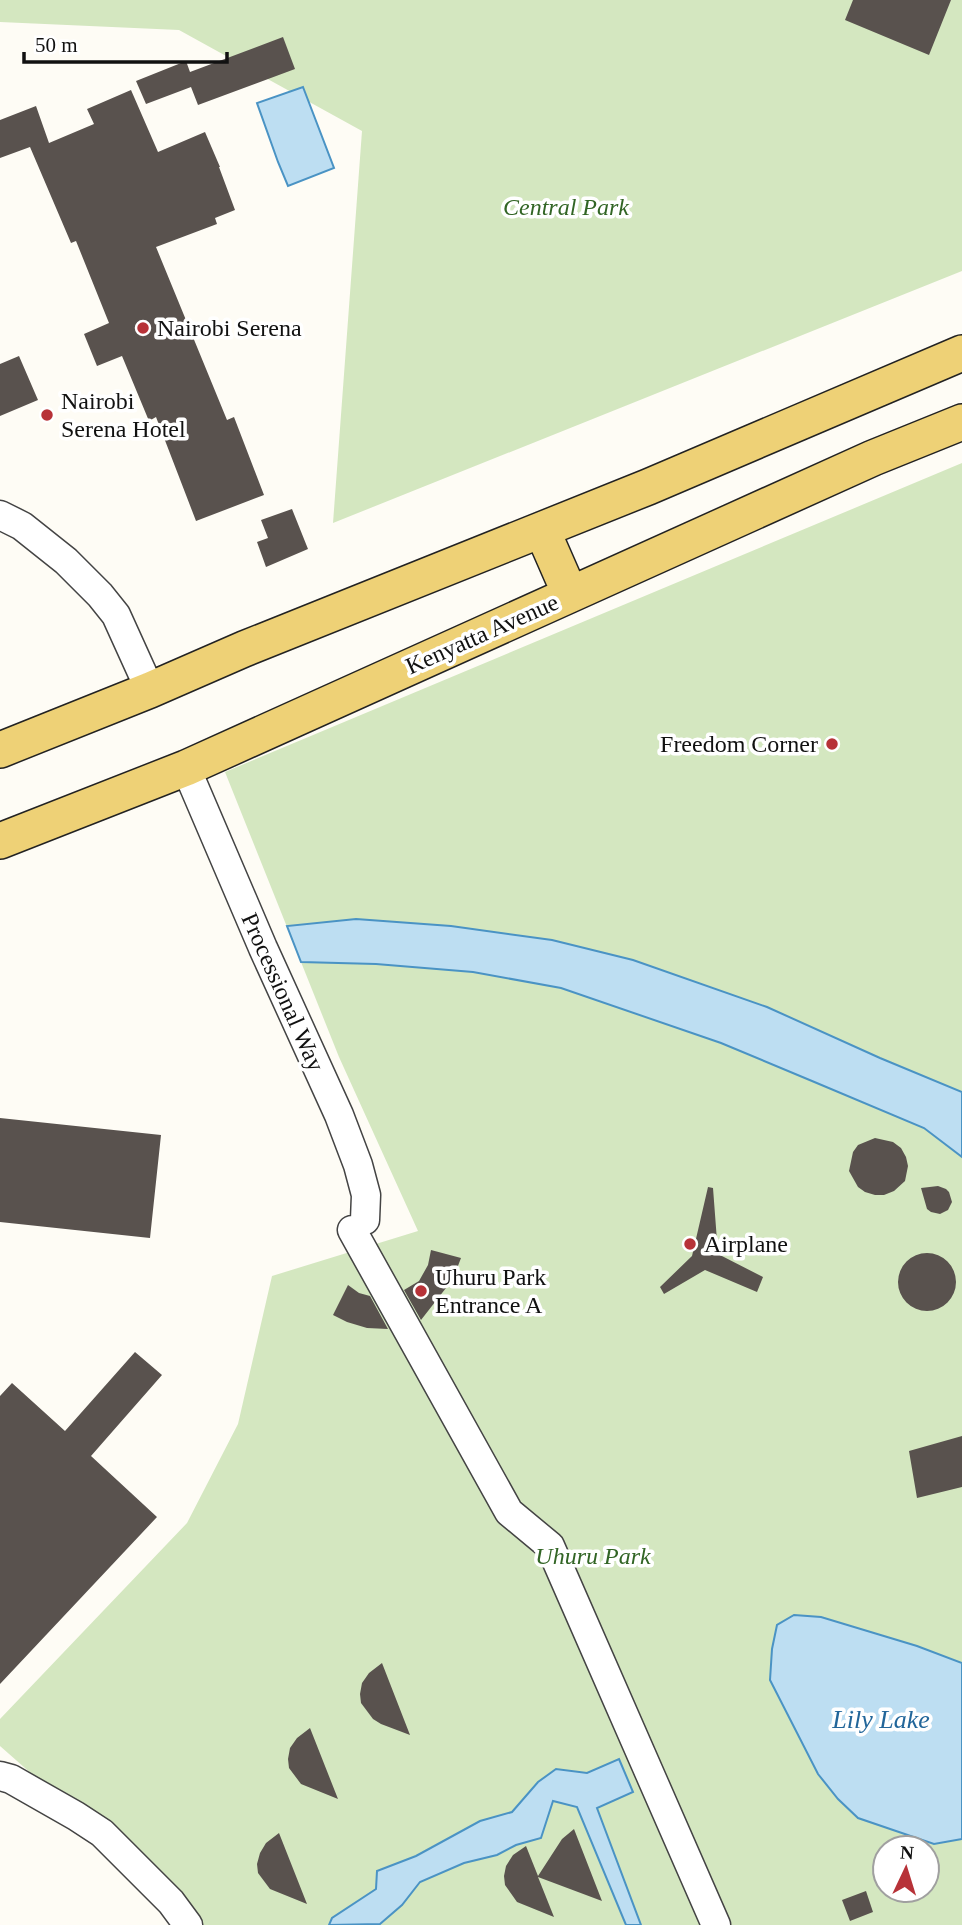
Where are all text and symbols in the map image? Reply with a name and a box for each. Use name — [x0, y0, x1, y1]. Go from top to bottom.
scale bar — [24, 21, 228, 65]
text: 50 m — [35, 33, 78, 57]
park label: Central Park — [503, 194, 629, 220]
place label: Nairobi Serena — [157, 315, 302, 341]
marker: Nairobi Serena — [135, 320, 151, 336]
place label: Nairobi Serena Hotel — [61, 388, 186, 442]
marker: Nairobi Serena Hotel — [39, 407, 55, 423]
street label: Kenyatta Avenue — [402, 589, 562, 679]
place label: Freedom Corner — [660, 731, 818, 757]
marker: Freedom Corner — [824, 736, 840, 752]
street label: Processional Way — [236, 909, 330, 1075]
place label: Airplane — [704, 1231, 788, 1257]
marker: Airplane — [682, 1236, 698, 1252]
place label: Uhuru Park Entrance A — [435, 1264, 546, 1318]
marker: Uhuru Park Entrance A — [413, 1283, 429, 1299]
park label: Uhuru Park — [535, 1543, 651, 1569]
water label: Lily Lake — [831, 1705, 930, 1734]
north arrow — [871, 1834, 941, 1904]
text: N — [900, 1842, 915, 1864]

